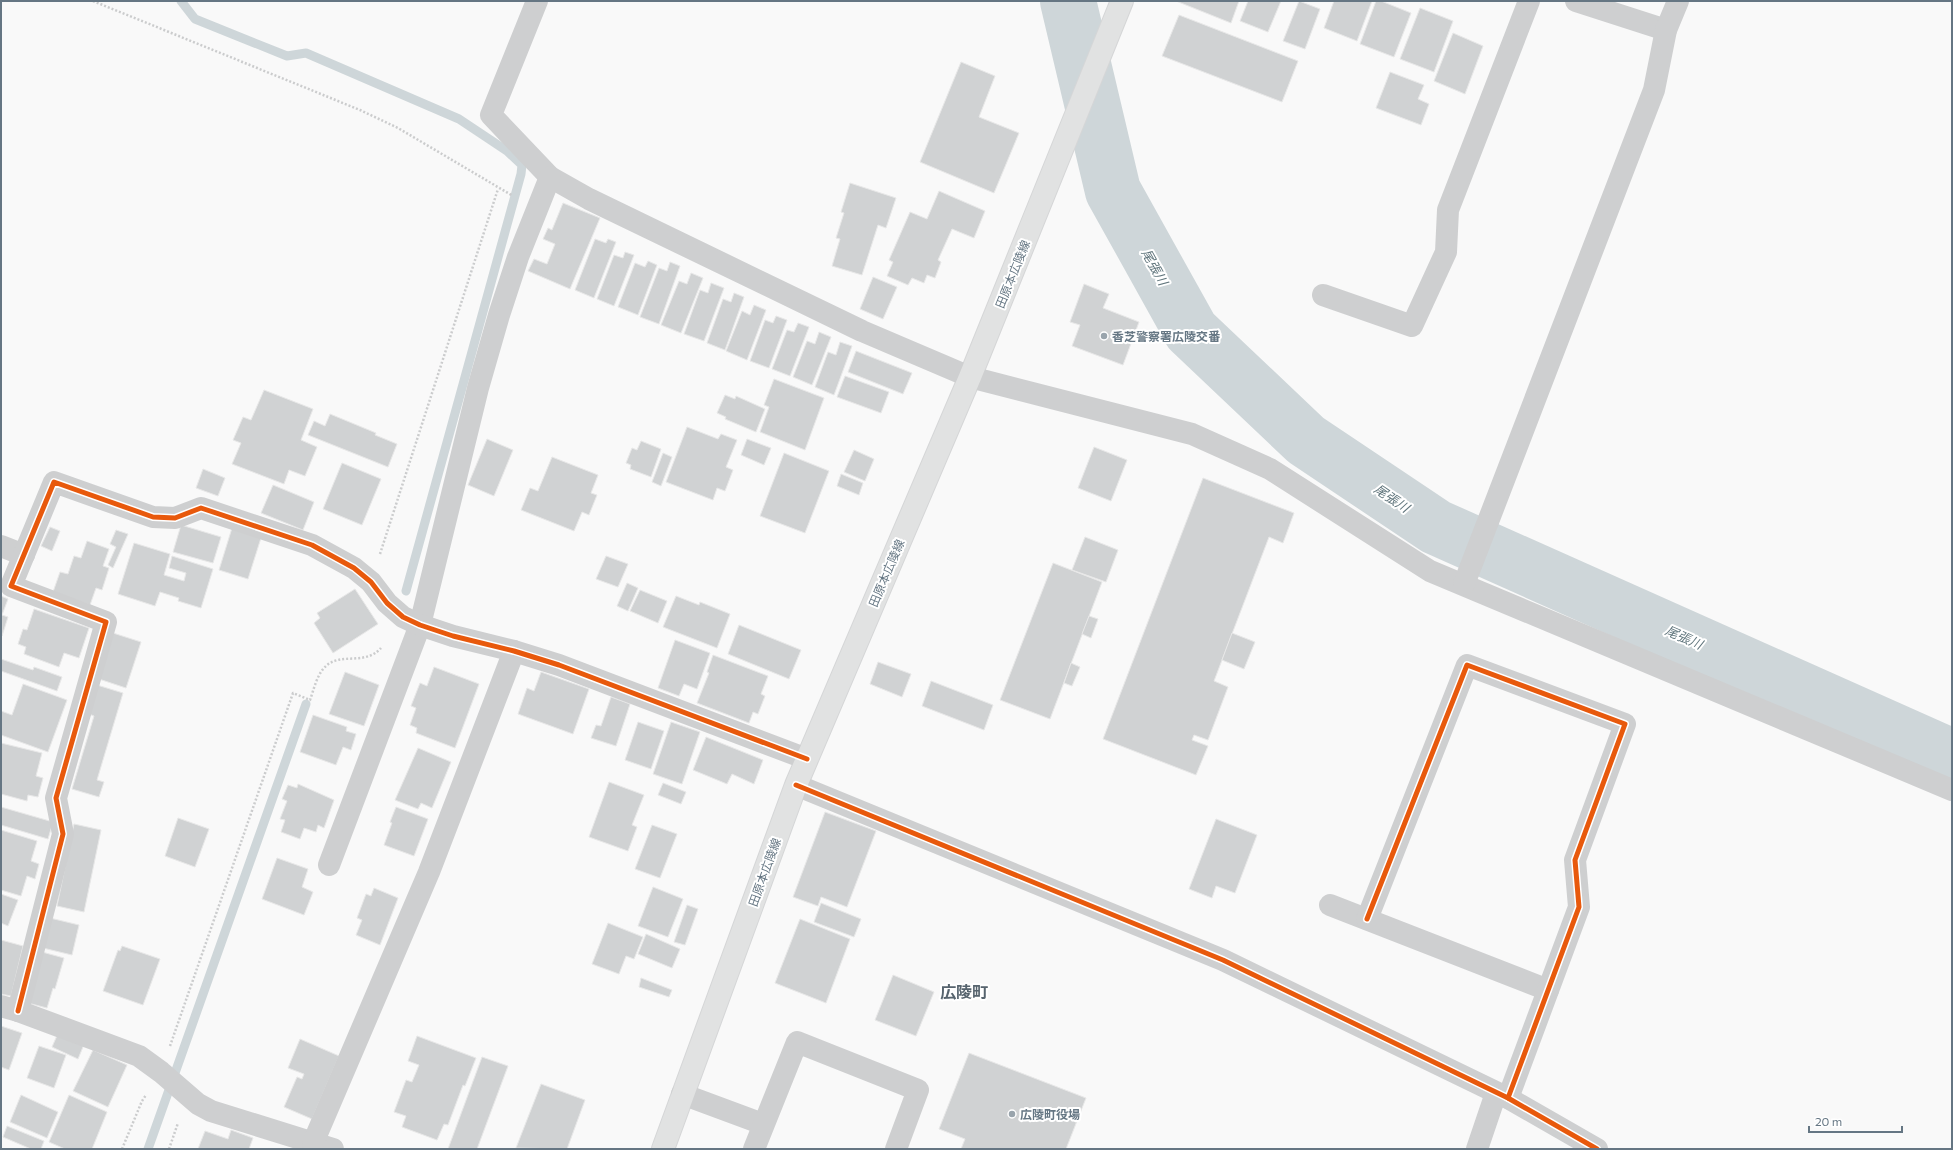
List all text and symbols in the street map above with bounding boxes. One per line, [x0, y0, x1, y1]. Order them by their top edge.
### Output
street label: 田原本広陵線 [992, 238, 1032, 310]
water label: 尾張川 [1139, 246, 1172, 290]
place label: 香芝警察署広陵交番 [1112, 329, 1221, 343]
marker: 香芝警察署広陵交番 [1099, 331, 1109, 341]
water label: 尾張川 [1371, 480, 1414, 517]
street label: 田原本広陵線 [865, 537, 907, 609]
water label: 尾張川 [1663, 622, 1707, 653]
street label: 田原本広陵線 [745, 836, 783, 908]
district label: 広陵町 [940, 982, 988, 1001]
place label: 広陵町役場 [1020, 1107, 1080, 1121]
scale bar [1809, 1108, 1902, 1134]
marker: 広陵町役場 [1007, 1109, 1017, 1119]
text: 20 m [1815, 1114, 1842, 1128]

